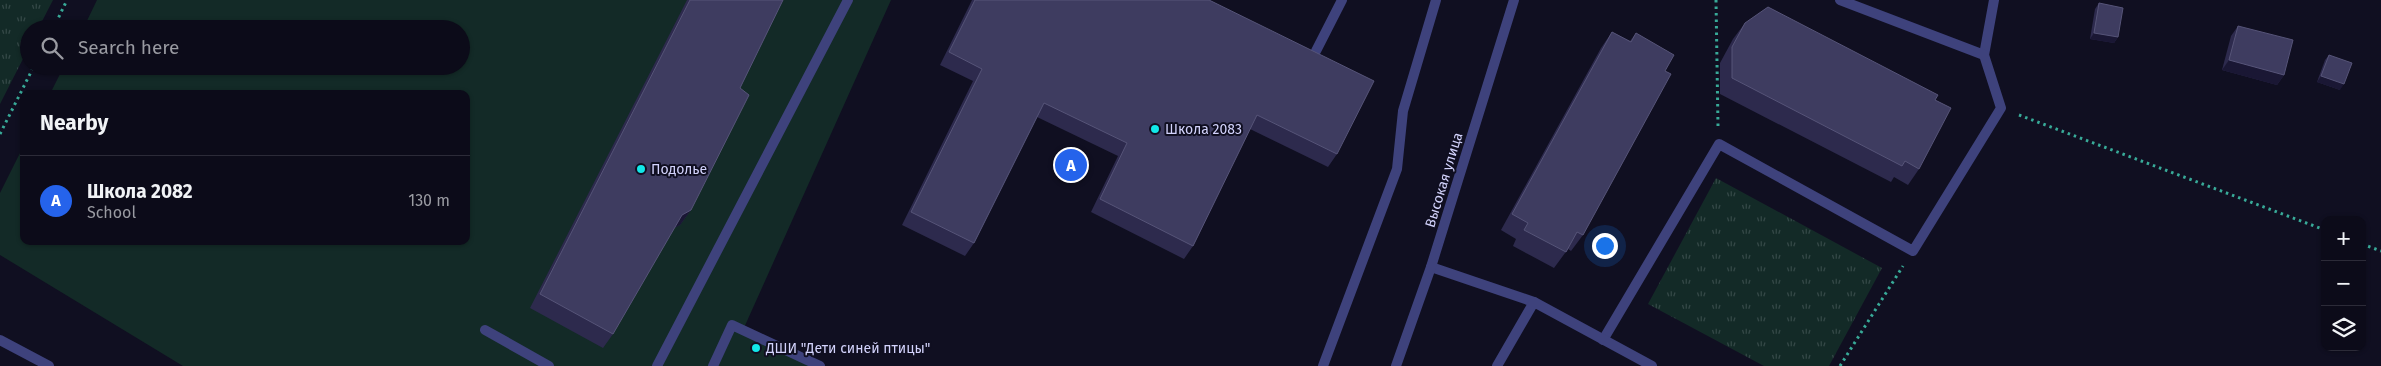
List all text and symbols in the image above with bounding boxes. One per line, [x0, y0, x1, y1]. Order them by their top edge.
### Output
search box [20, 20, 470, 75]
icon: search [38, 34, 66, 62]
text: Search here [78, 36, 179, 59]
text: Nearby [40, 110, 108, 136]
place label: Школа 2083 [1165, 121, 1242, 138]
marker: Школа 2083 [1149, 123, 1161, 135]
street label: Высокая улица [1421, 130, 1467, 230]
pin: A [1055, 146, 1087, 184]
place label: Подолье [651, 161, 707, 178]
marker: Подолье [635, 163, 647, 175]
text: Школа 2082 [87, 180, 193, 203]
text: A [51, 191, 61, 210]
text: 130 m [408, 191, 450, 210]
text: School [87, 203, 136, 222]
map controls [2321, 216, 2366, 351]
button: + [2321, 216, 2366, 261]
your location [1592, 233, 1618, 259]
button: − [2321, 261, 2366, 306]
button: layers [2321, 306, 2366, 351]
place label: ДШИ "Дети синей птицы" [765, 340, 930, 357]
marker: ДШИ "Дети синей птицы" [750, 342, 762, 354]

